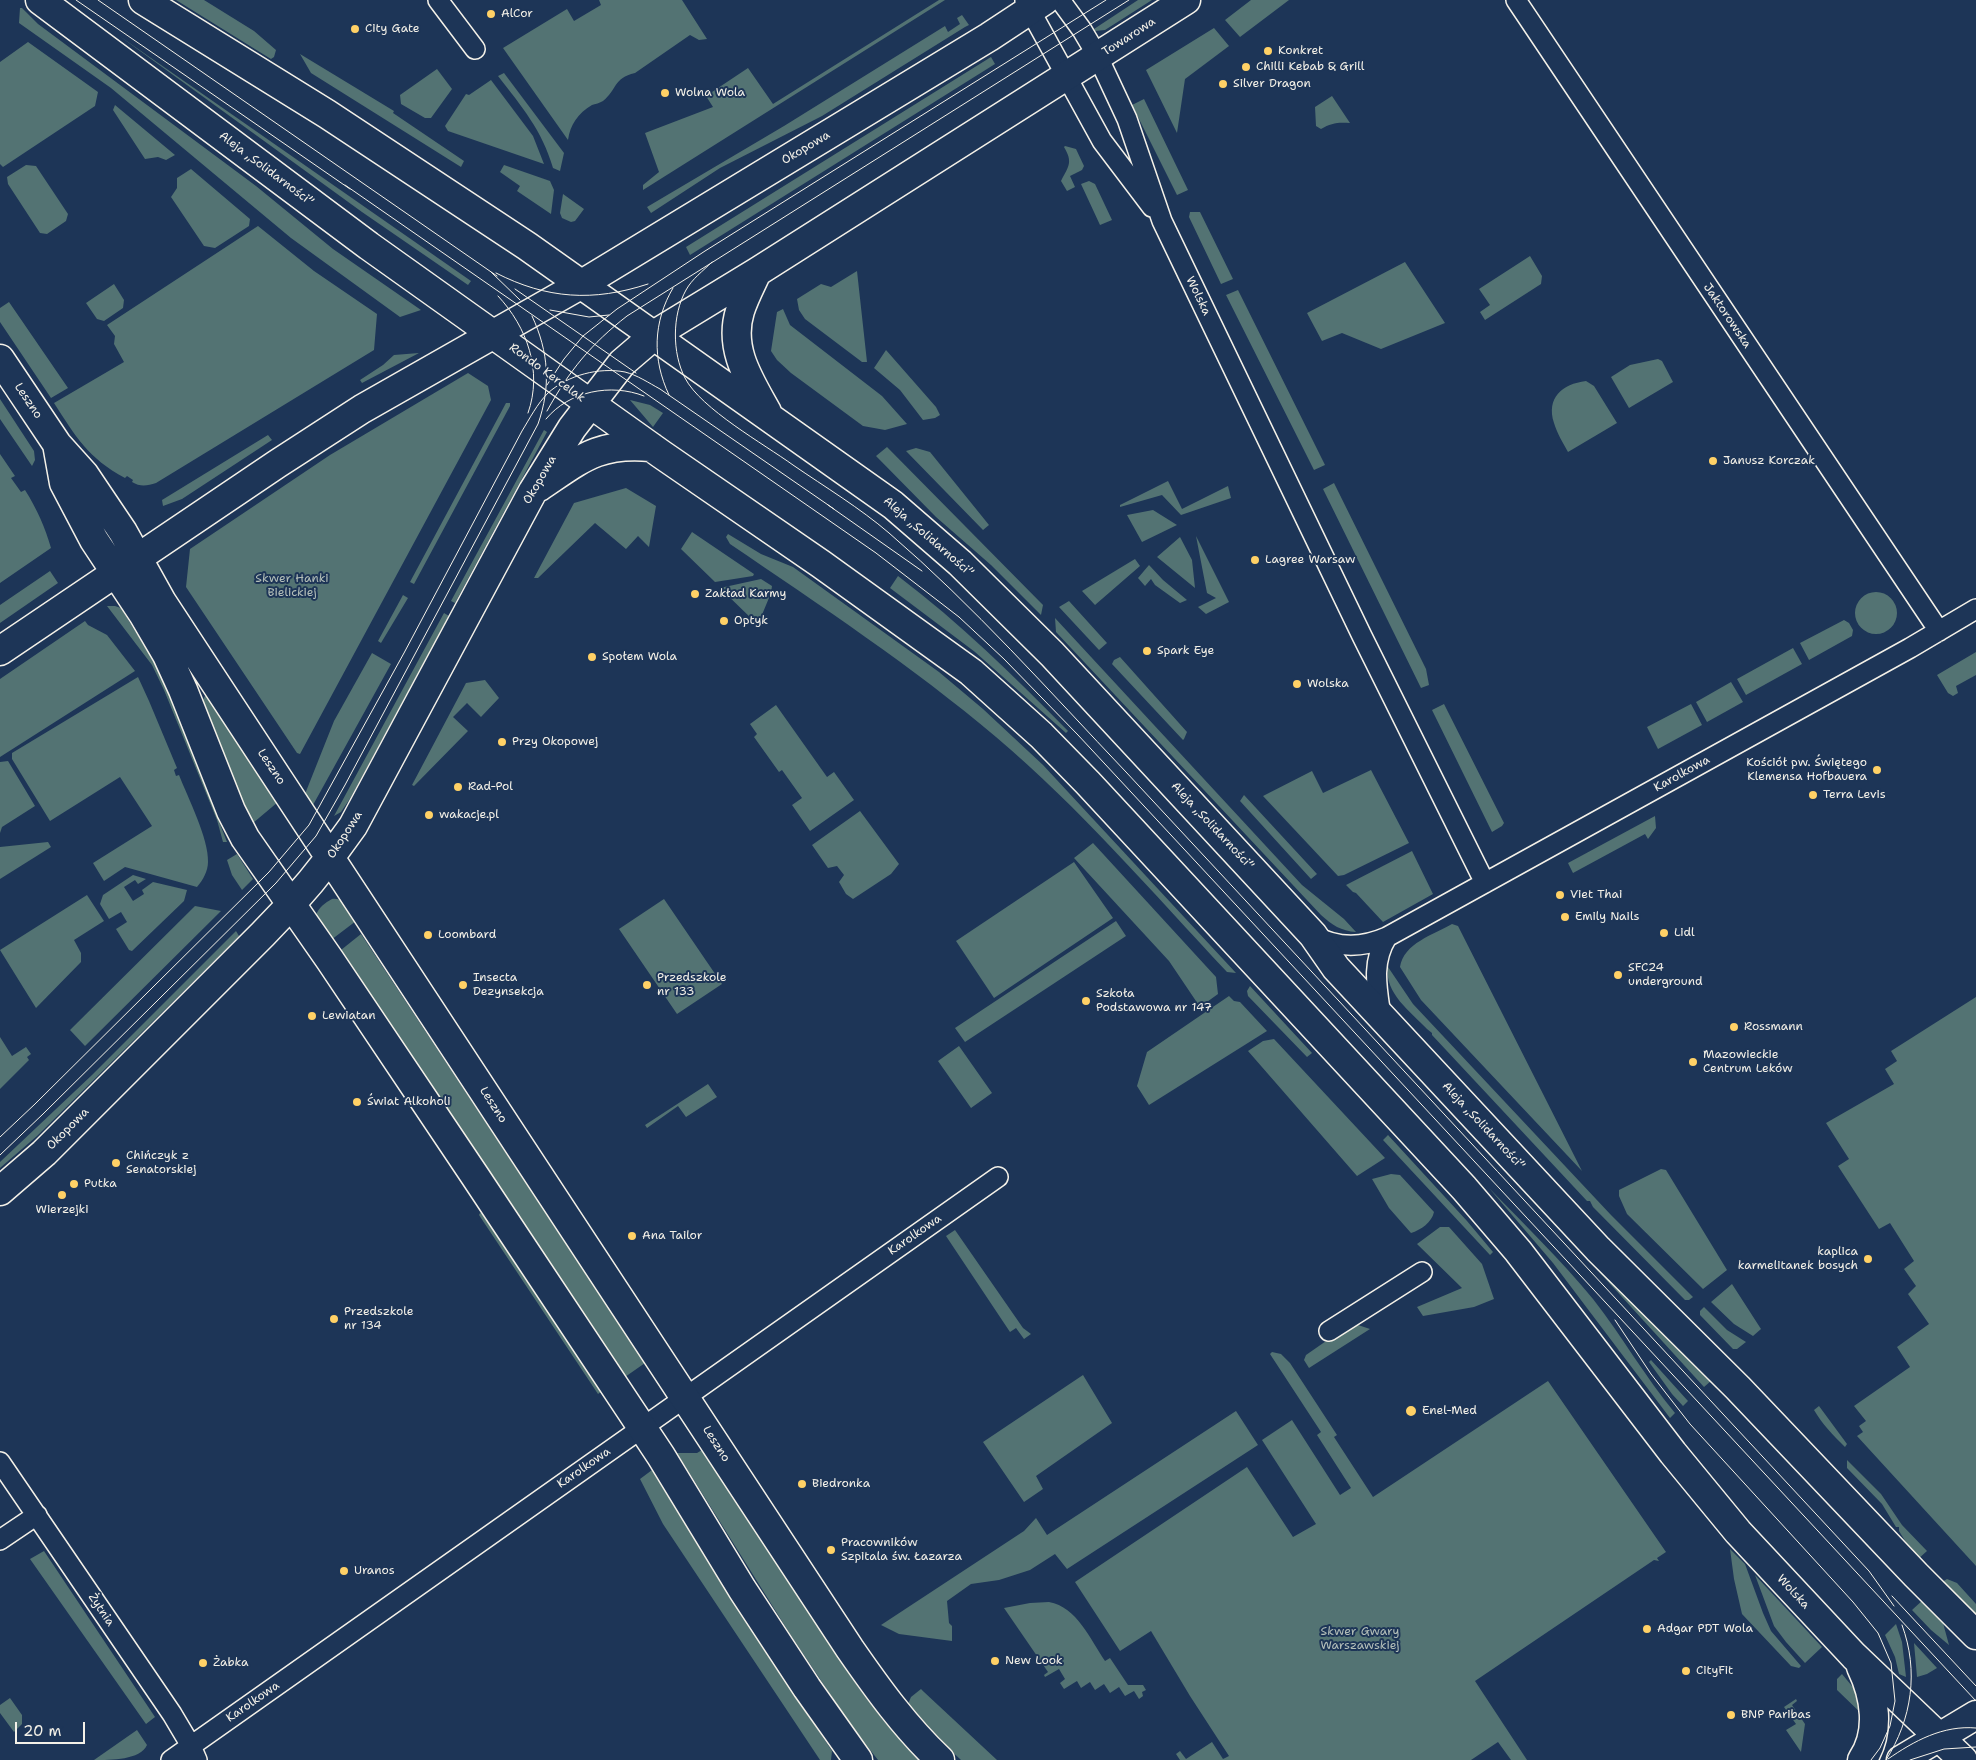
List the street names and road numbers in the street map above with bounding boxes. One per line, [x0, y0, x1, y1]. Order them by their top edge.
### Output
street label: Towarowa [1100, 14, 1158, 60]
street label: Okopowa [779, 128, 833, 168]
street label: Aleja „Solidarności” [216, 129, 316, 209]
street label: Wolska [1182, 274, 1214, 318]
street label: Jaktorowska [1700, 281, 1754, 351]
street label: Rondo Kercelak [506, 341, 588, 405]
street label: Leszno [11, 380, 45, 422]
street label: Okopowa [520, 453, 560, 507]
street label: Aleja „Solidarności” [880, 494, 976, 580]
street label: Leszno [254, 746, 288, 788]
street label: Karolkowa [1651, 753, 1713, 795]
street label: Aleja „Solidarności” [1168, 779, 1256, 873]
street label: Okopowa [324, 809, 366, 861]
street label: Aleja „Solidarności” [1439, 1079, 1527, 1173]
street label: Leszno [476, 1084, 510, 1126]
street label: Okopowa [44, 1105, 92, 1153]
street label: Karolkowa [886, 1211, 944, 1259]
street label: Leszno [699, 1423, 733, 1465]
street label: Karolkowa [555, 1444, 613, 1492]
street label: Wolska [1774, 1572, 1812, 1612]
street label: Żytnia [85, 1591, 117, 1629]
street label: Karolkowa [224, 1678, 282, 1726]

